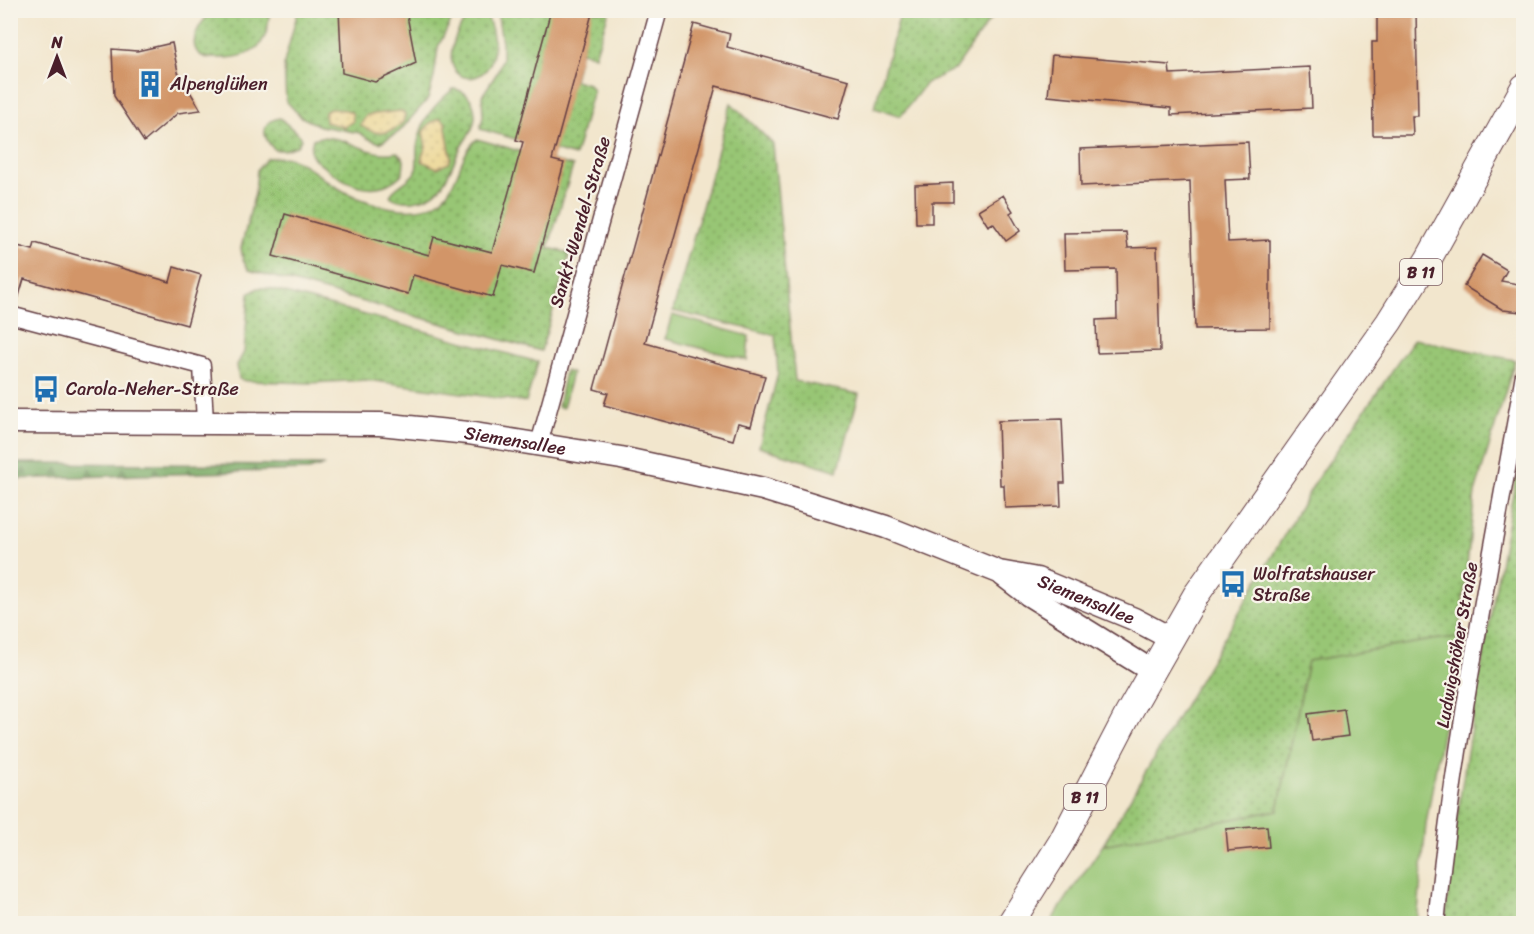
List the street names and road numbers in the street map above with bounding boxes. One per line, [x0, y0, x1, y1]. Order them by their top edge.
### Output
street label: Sankt-Wendel-Straße [540, 132, 620, 312]
road number: B 11 [1400, 259, 1442, 285]
street label: Siemensallee [462, 417, 568, 465]
street label: Ludwigshöher Straße [1427, 559, 1487, 731]
street label: Siemensallee [1033, 565, 1140, 634]
road number: B 11 [1064, 784, 1106, 810]

